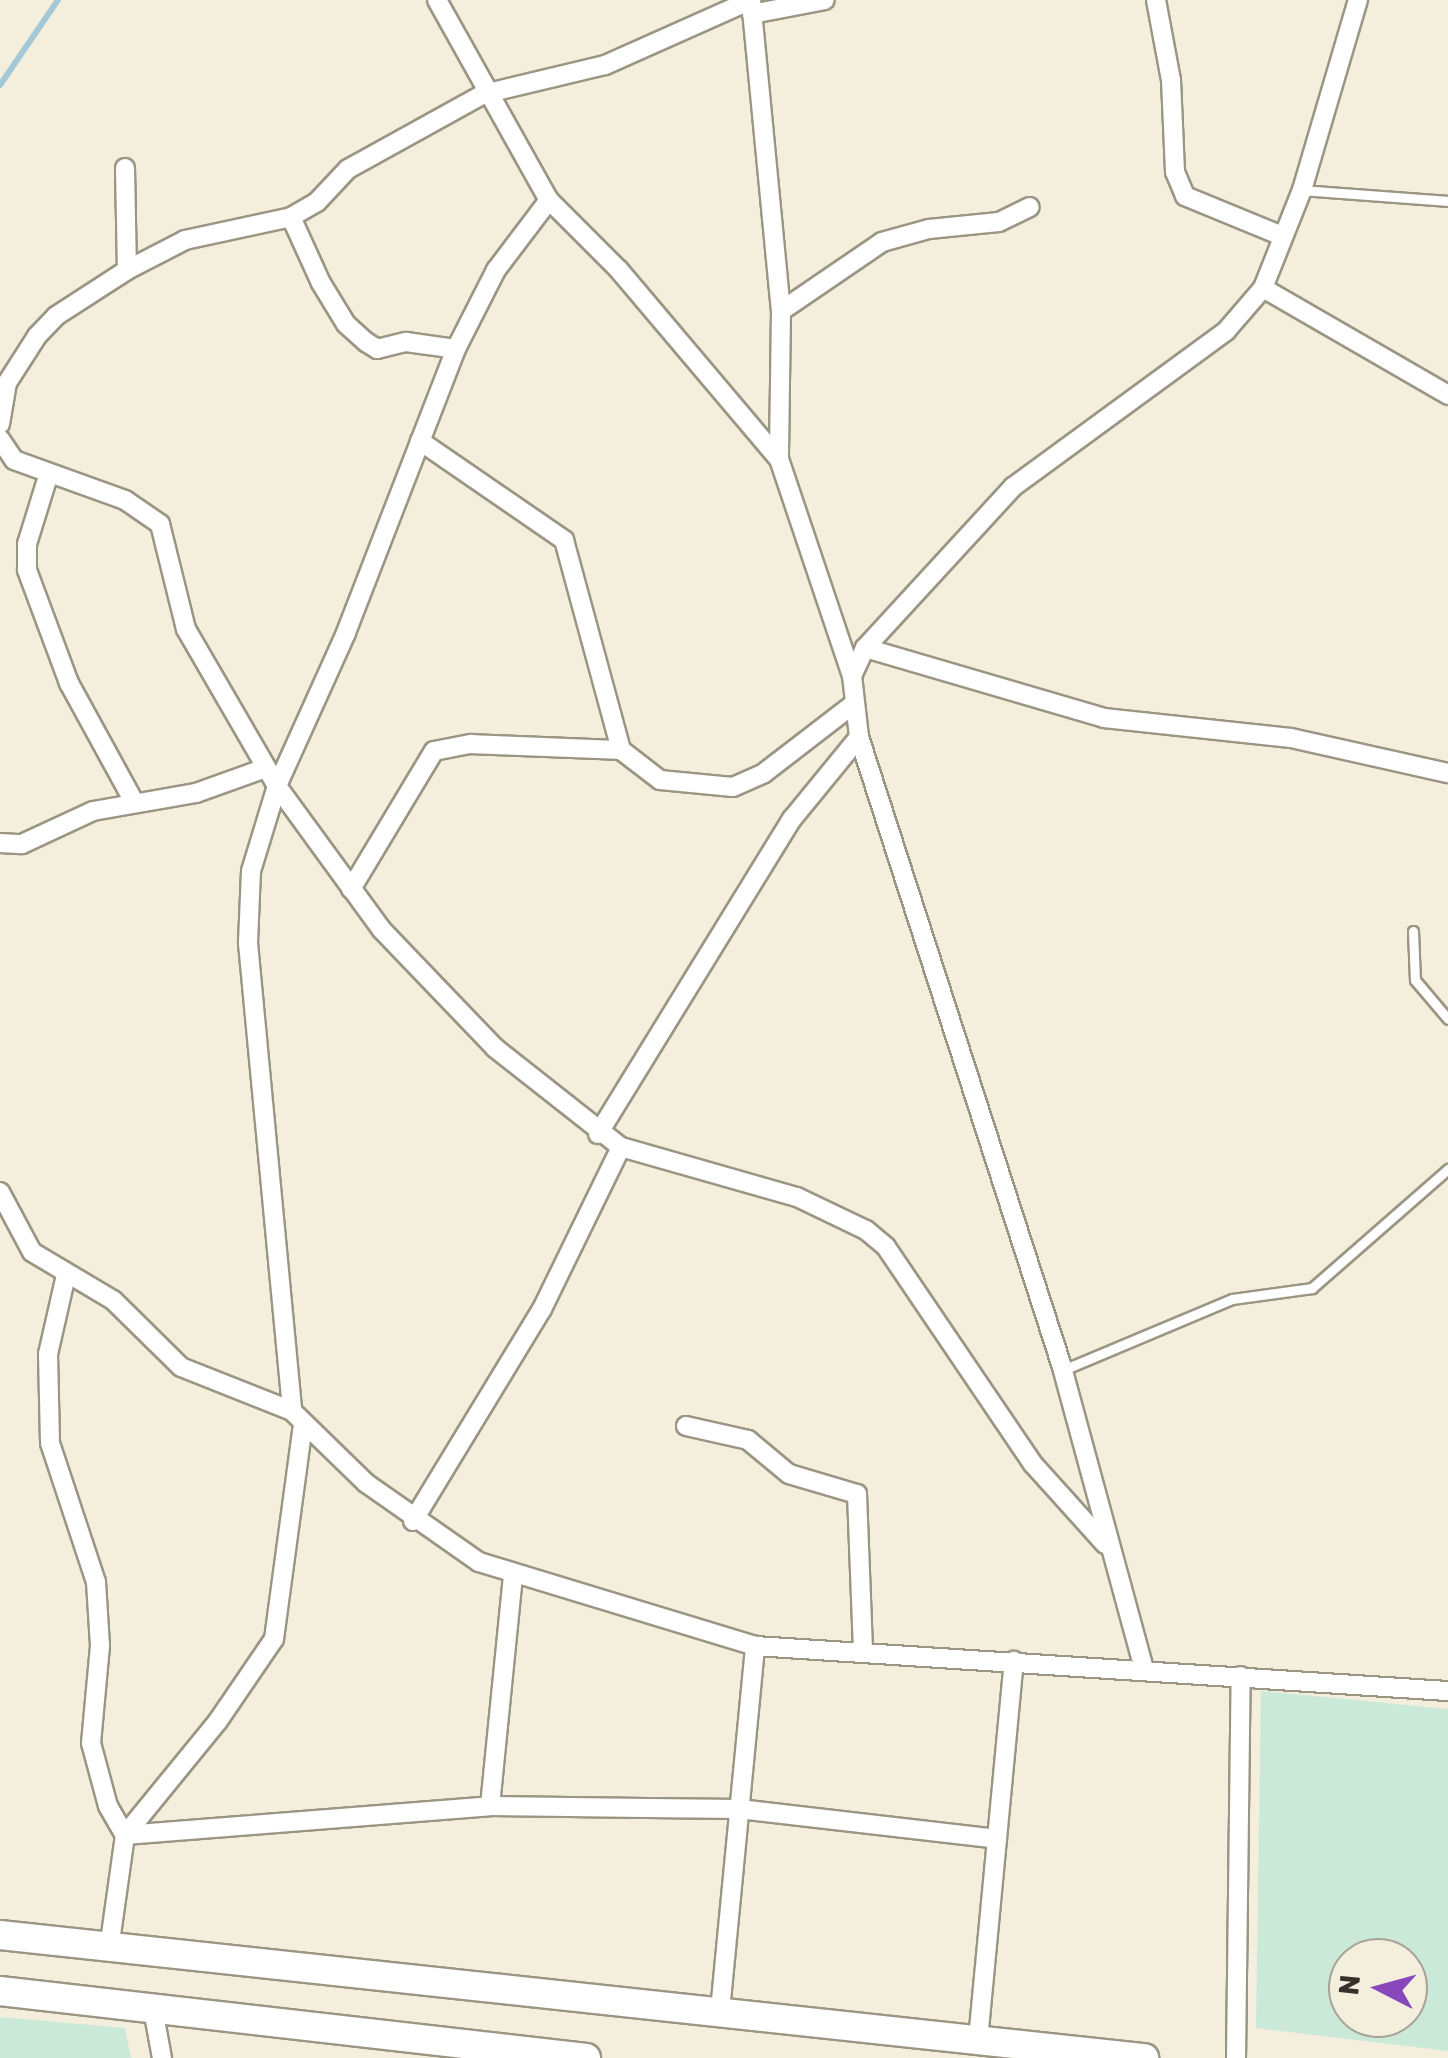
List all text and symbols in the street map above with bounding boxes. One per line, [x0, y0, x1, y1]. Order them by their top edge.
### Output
north arrow [1328, 1938, 1428, 2038]
text: N [1332, 1973, 1367, 1997]

